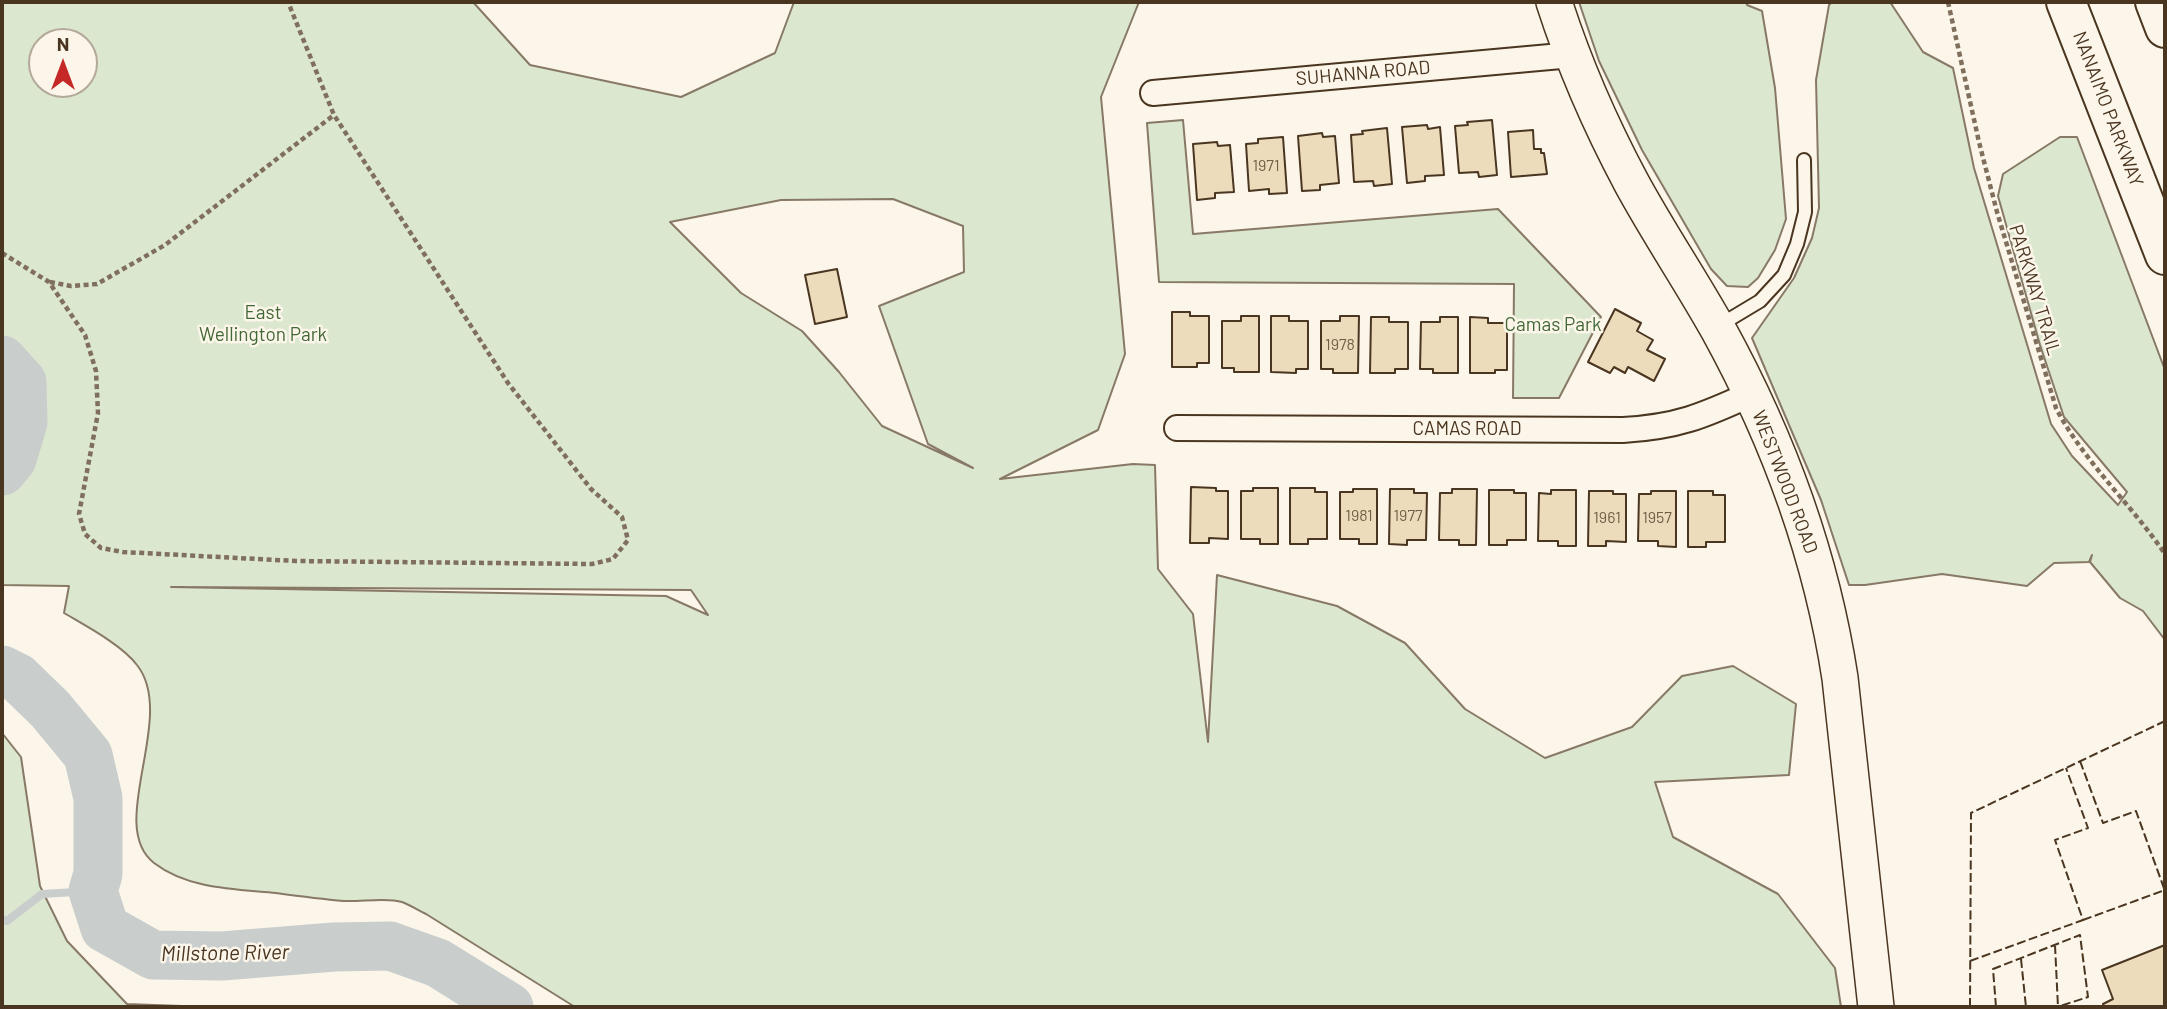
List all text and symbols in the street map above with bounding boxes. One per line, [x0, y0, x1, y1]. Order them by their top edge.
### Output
north arrow [28, 28, 98, 98]
street label: NANAIMO PARKWAY [2068, 28, 2148, 190]
text: N [57, 32, 69, 55]
street label: SUHANNA ROAD [1295, 56, 1431, 90]
house number: 1971 [1252, 156, 1280, 176]
street label: PARKWAY TRAIL [2004, 222, 2066, 358]
park label: East Wellington Park [199, 302, 327, 346]
park label: Camas Park [1505, 314, 1601, 336]
house number: 1978 [1325, 335, 1355, 355]
street label: WESTWOOD ROAD [1747, 407, 1823, 557]
street label: CAMAS ROAD [1412, 418, 1522, 440]
house number: 1981 [1345, 506, 1373, 526]
house number: 1977 [1393, 506, 1423, 526]
house number: 1961 [1593, 508, 1621, 528]
house number: 1957 [1642, 508, 1672, 528]
water label: Millstone River [161, 939, 289, 967]

